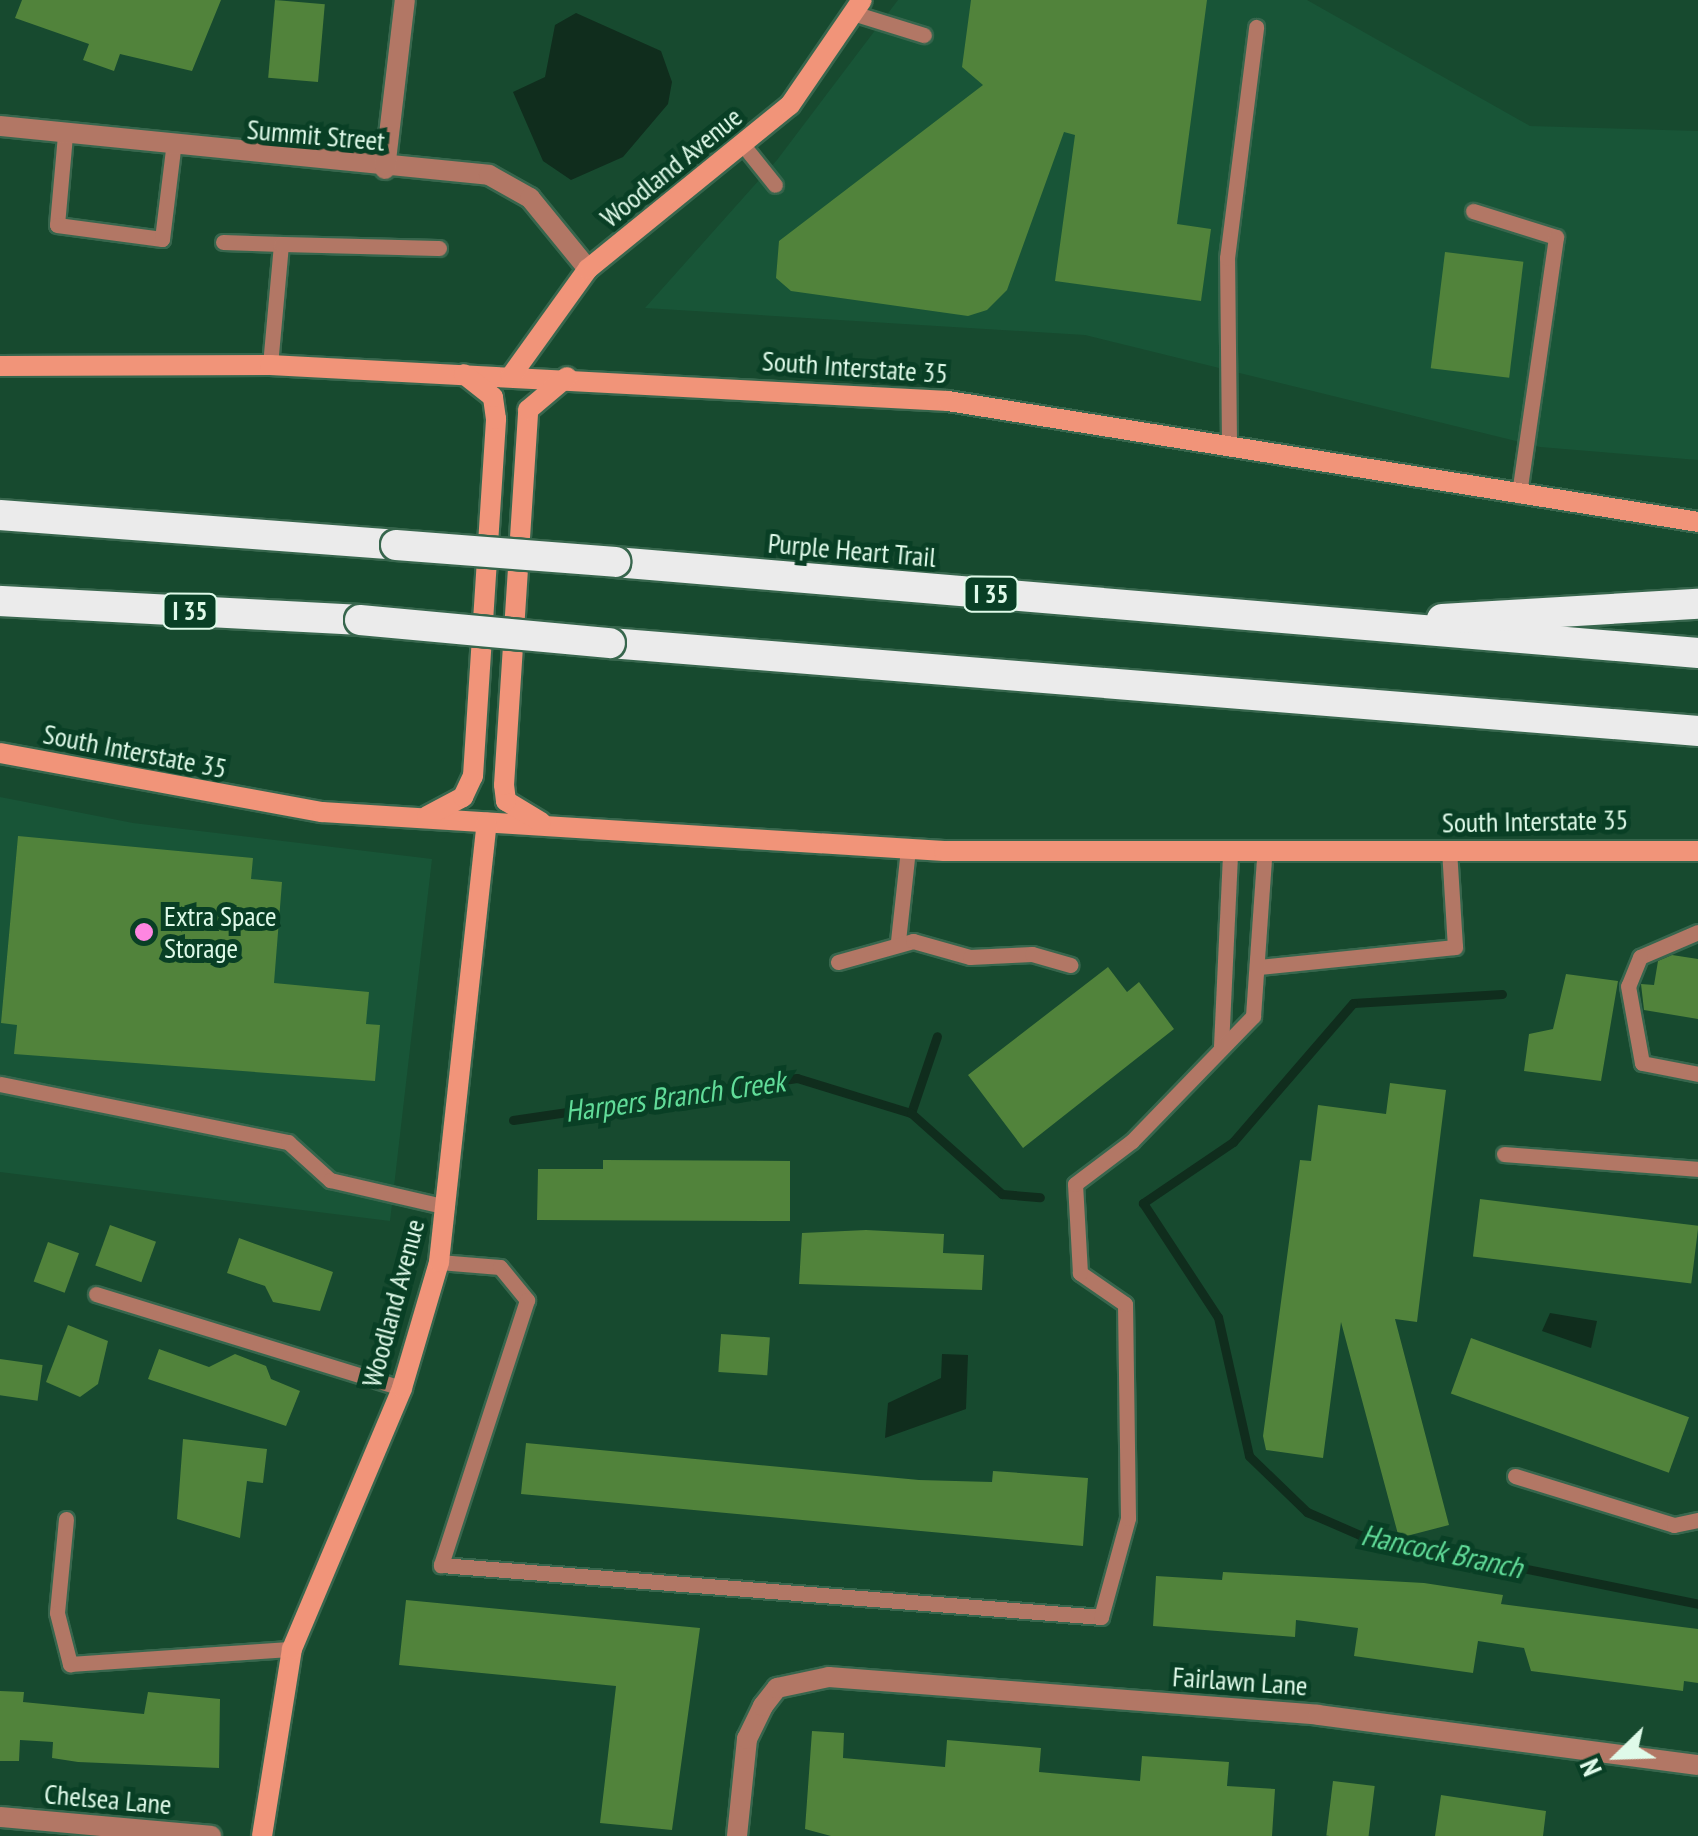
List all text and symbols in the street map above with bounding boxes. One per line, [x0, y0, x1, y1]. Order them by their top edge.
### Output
street label: Woodland Avenue [593, 100, 749, 234]
street label: Summit Street [246, 112, 386, 158]
street label: South Interstate 35 [761, 344, 949, 390]
street label: Purple Heart Trail [766, 526, 938, 574]
road number: I 35 [964, 574, 1018, 614]
road number: I 35 [162, 591, 218, 631]
street label: South Interstate 35 [40, 717, 230, 785]
street label: South Interstate 35 [1442, 803, 1628, 839]
place label: Extra Space Storage [164, 899, 276, 965]
marker: Extra Space Storage [133, 921, 155, 943]
water label: Harpers Branch Creek [563, 1063, 787, 1129]
street label: Woodland Avenue [354, 1215, 432, 1391]
water label: Hancock Branch [1358, 1516, 1526, 1586]
street label: Fairlawn Lane [1171, 1660, 1309, 1702]
north arrow [1568, 1706, 1668, 1806]
text: N [1570, 1754, 1610, 1782]
street label: Chelsea Lane [43, 1777, 173, 1821]

